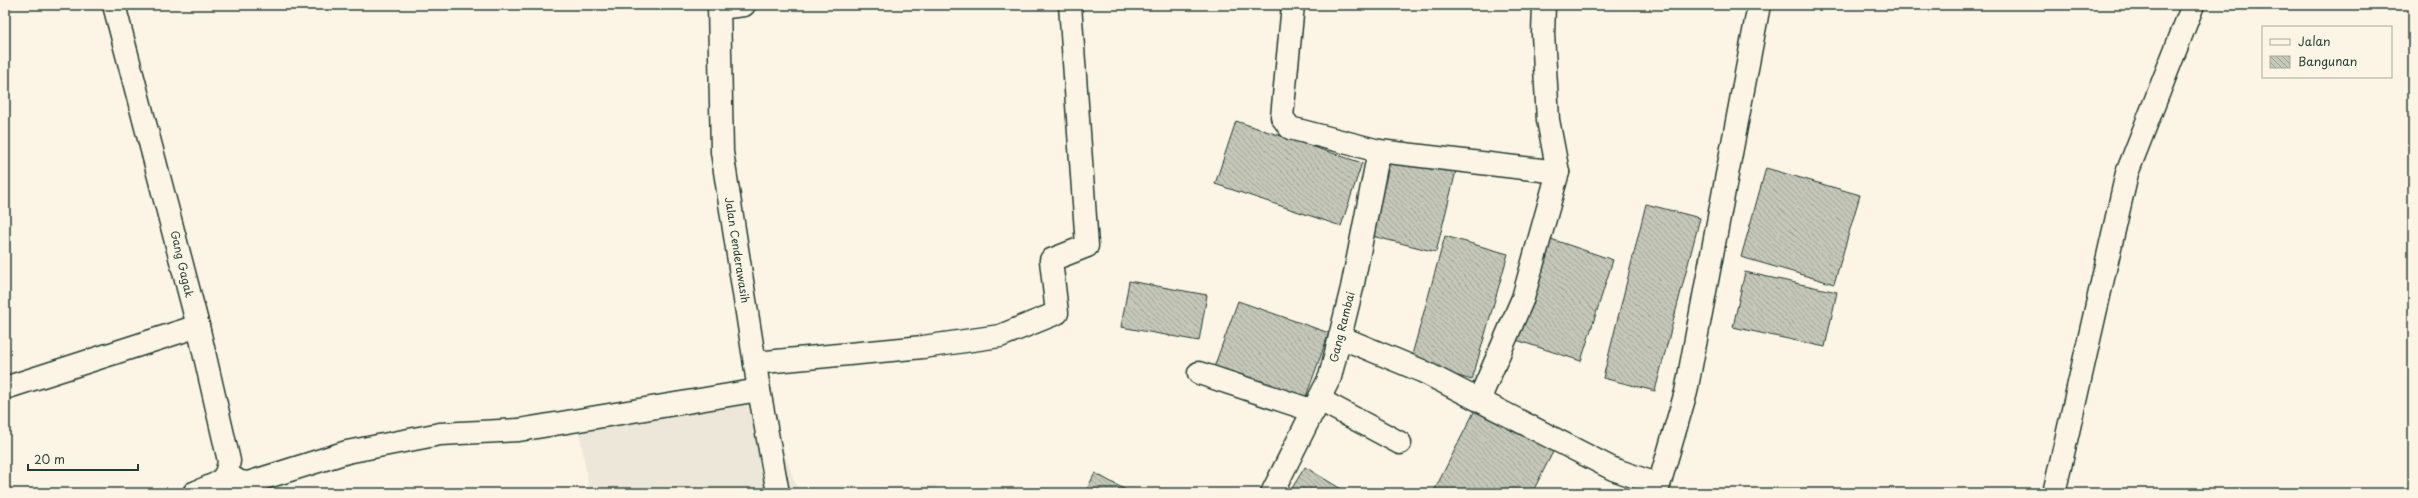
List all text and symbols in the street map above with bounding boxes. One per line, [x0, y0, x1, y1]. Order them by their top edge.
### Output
legend [2262, 26, 2392, 78]
text: Jalan [2298, 32, 2331, 50]
text: Bangunan [2298, 52, 2357, 70]
street label: Jalan Cenderawasih [721, 196, 754, 304]
street label: Gang Gagak [167, 229, 199, 300]
street label: Gang Rambai [1325, 290, 1359, 364]
scale bar [28, 446, 138, 472]
text: 20 m [34, 450, 65, 468]

